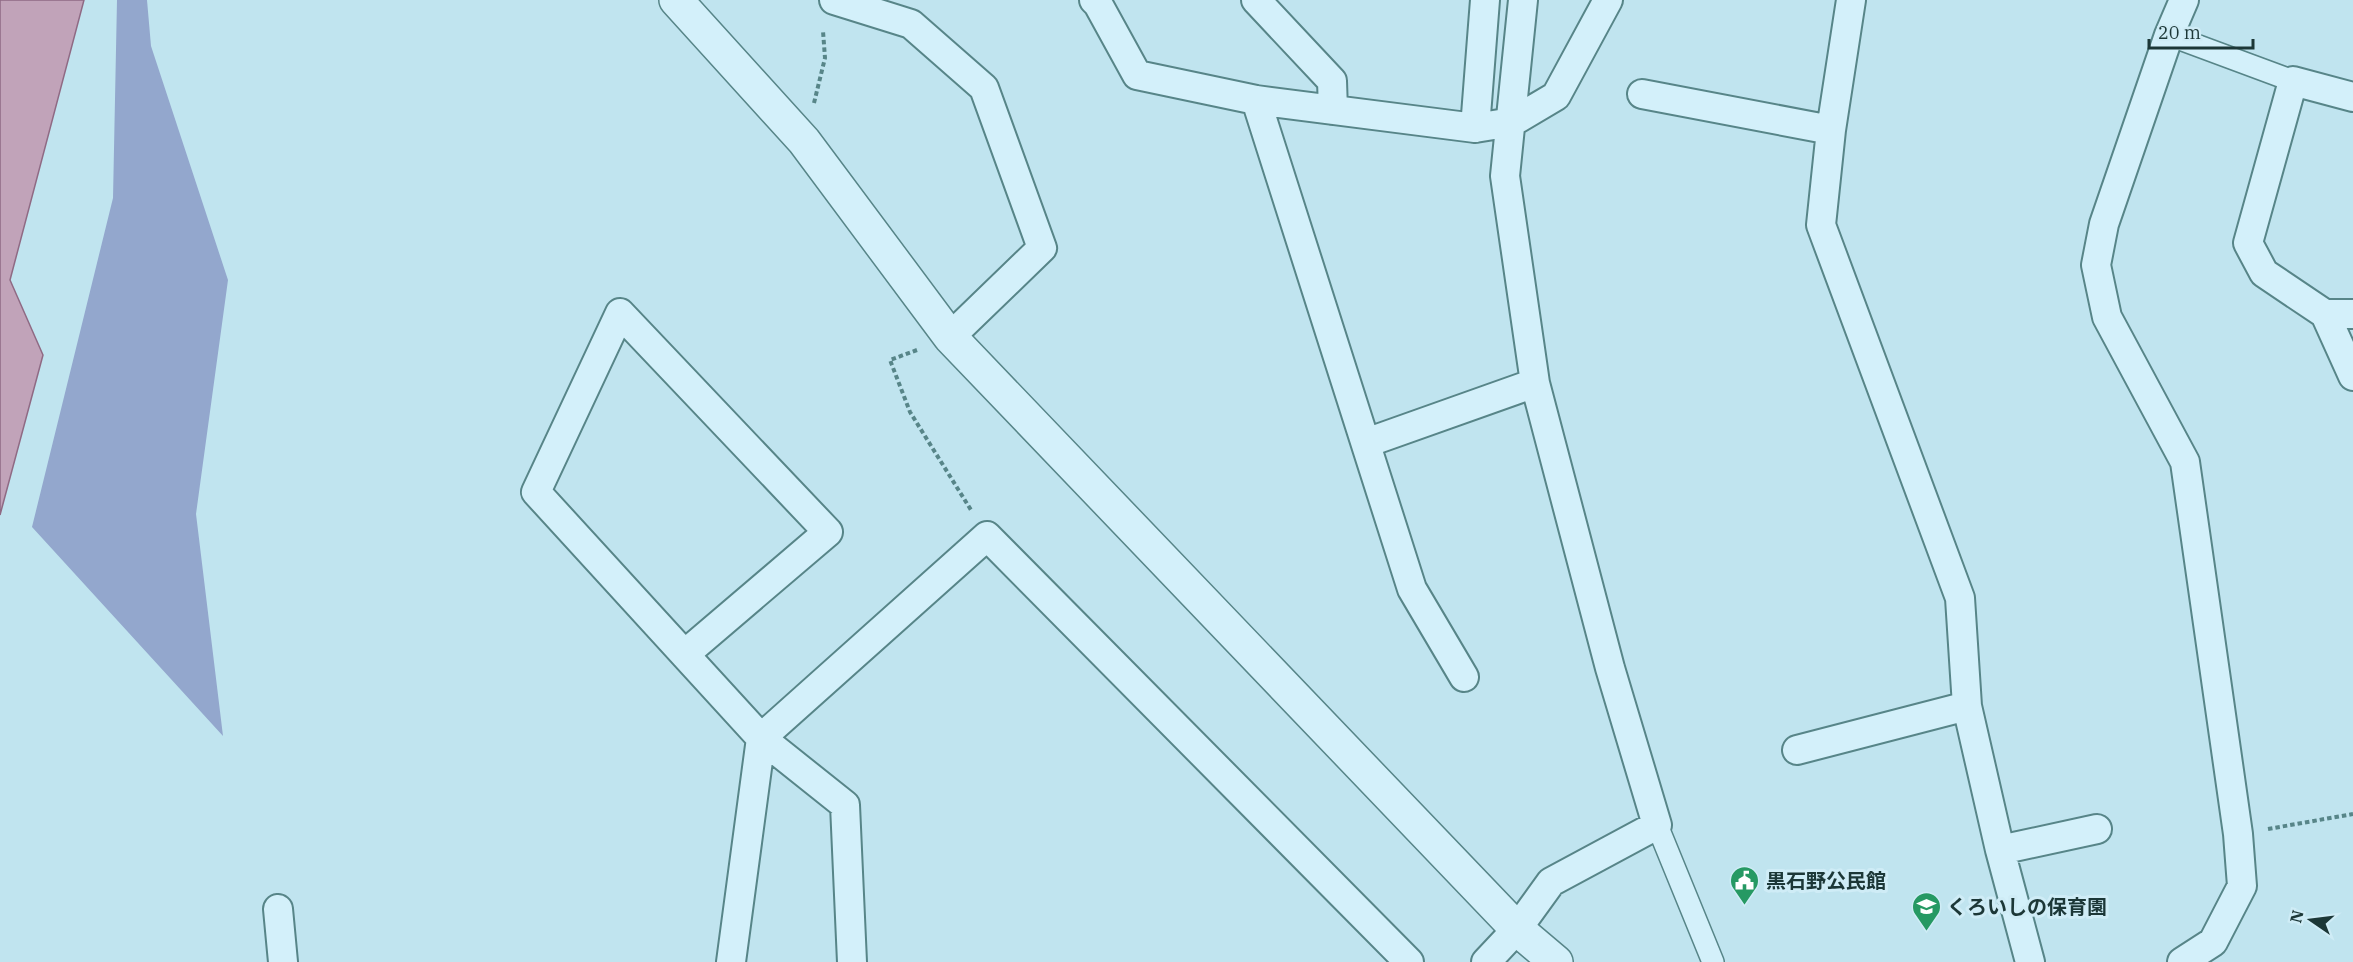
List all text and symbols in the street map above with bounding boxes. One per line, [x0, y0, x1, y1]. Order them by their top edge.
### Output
scale bar [2149, 12, 2252, 50]
text: 20 m [2158, 21, 2201, 44]
public building icon: 黒石野公民館 [1729, 864, 1761, 906]
place label: 黒石野公民館 [1766, 867, 1886, 894]
school or university icon: くろいしの保育園 [1910, 890, 1942, 932]
north arrow [2281, 890, 2341, 950]
place label: くろいしの保育園 [1947, 893, 2107, 920]
text: N [2285, 908, 2308, 925]

